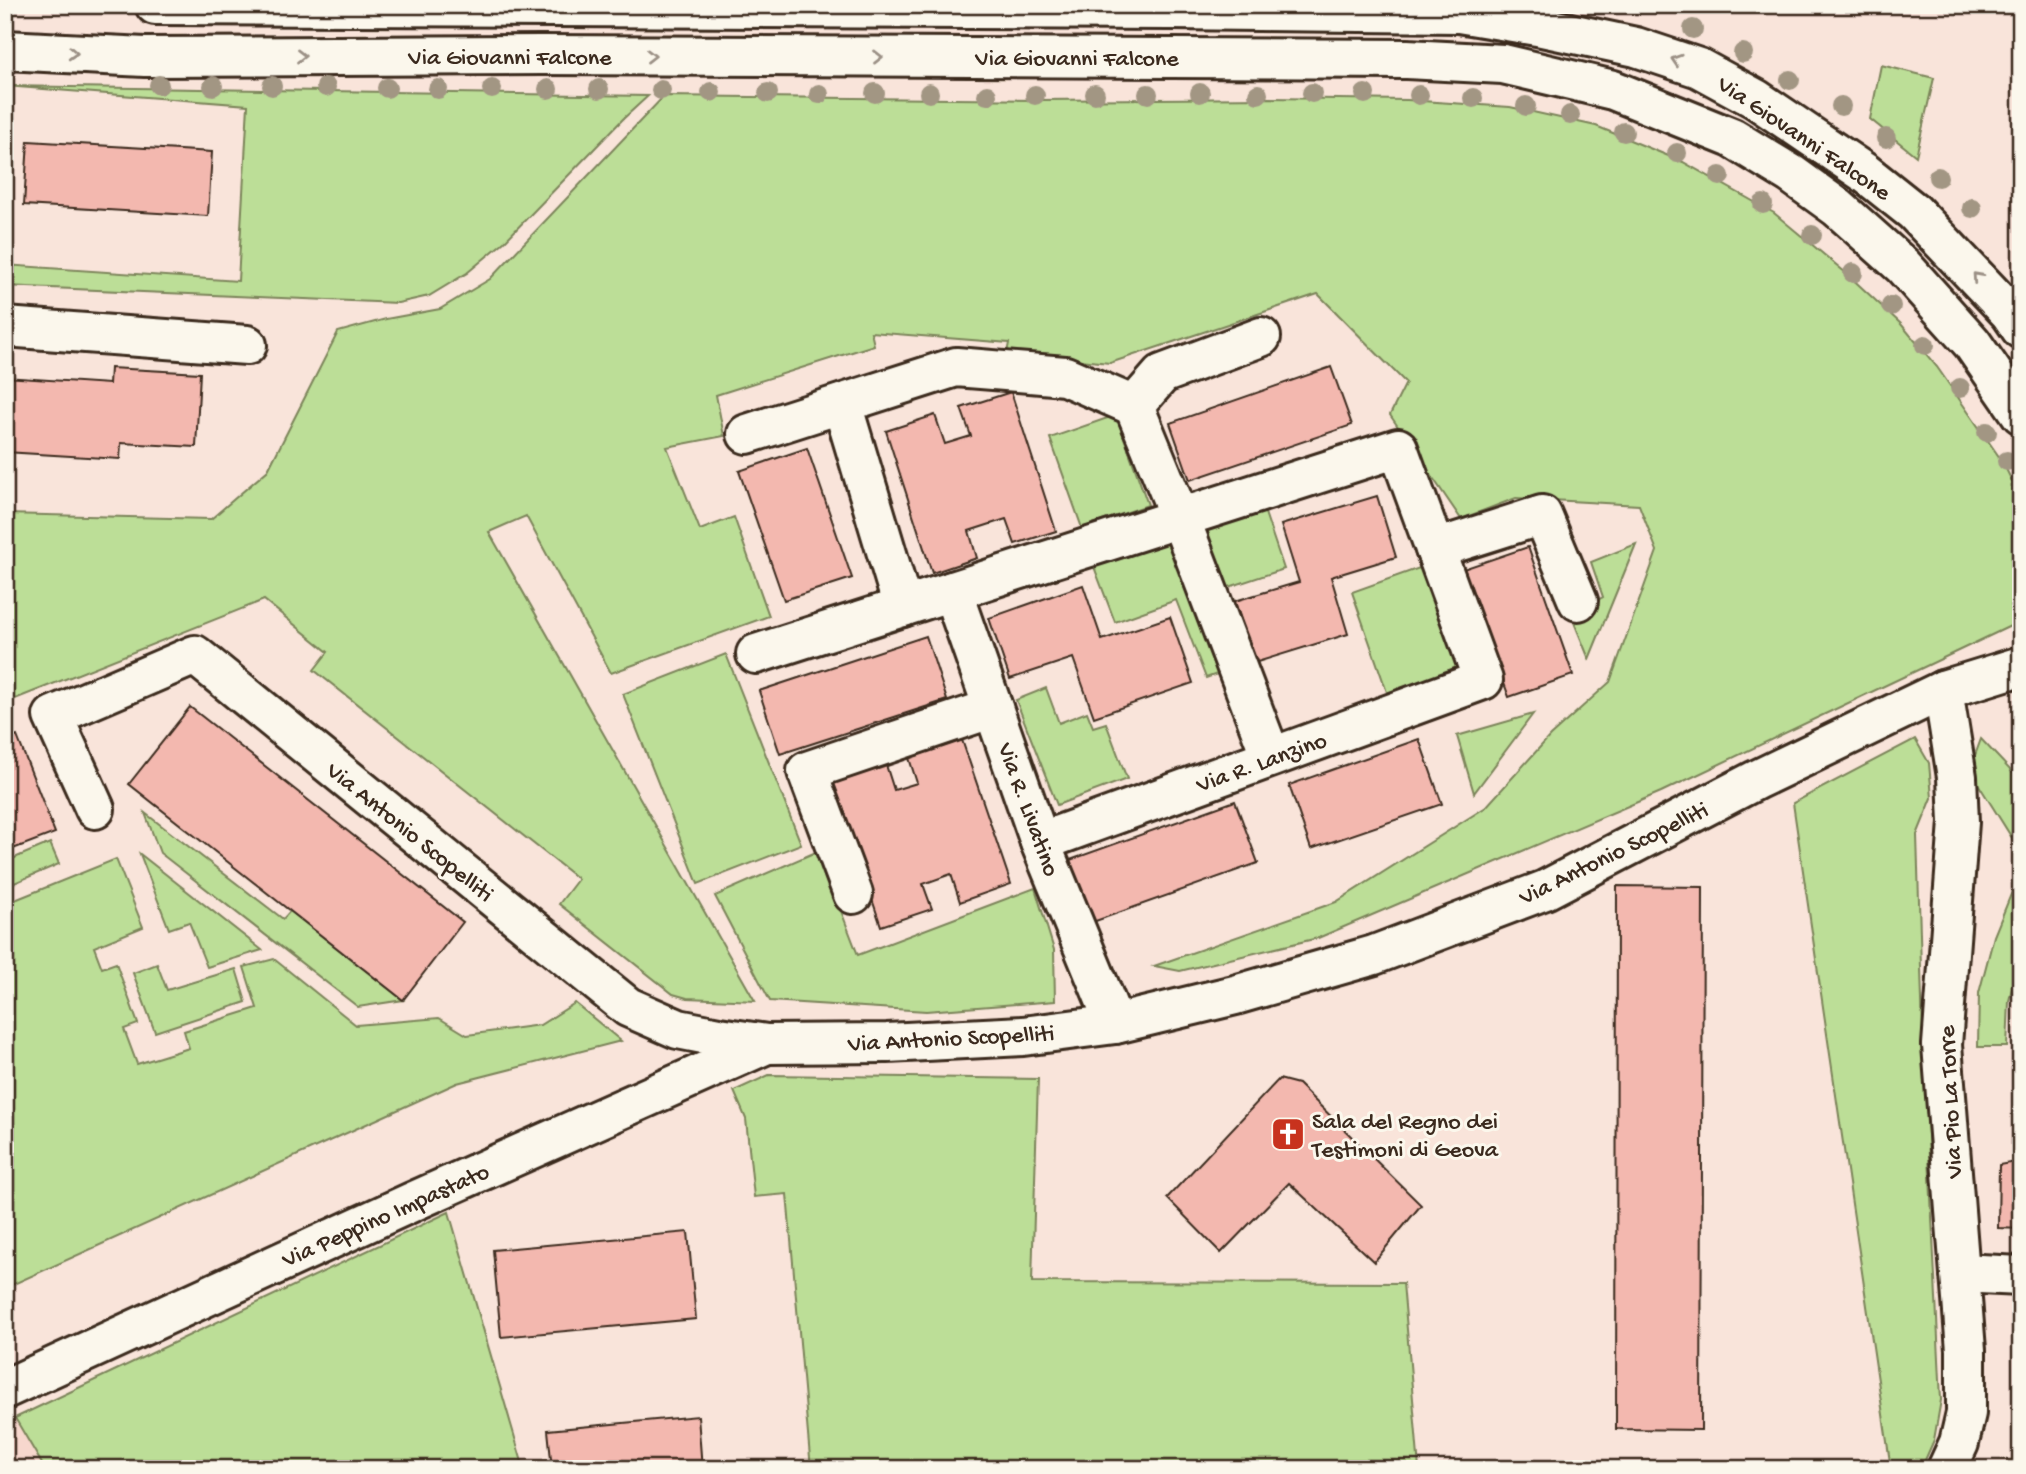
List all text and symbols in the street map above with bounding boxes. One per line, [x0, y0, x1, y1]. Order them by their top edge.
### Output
street label: Via Giovanni Falcone [407, 45, 612, 74]
one-way arrow [68, 46, 79, 61]
street label: Via Giovanni Falcone [974, 46, 1179, 75]
one-way arrow [296, 48, 307, 64]
one-way arrow [646, 48, 657, 64]
one-way arrow [874, 49, 884, 65]
one-way arrow [1670, 54, 1682, 68]
street label: Via Giovanni Falcone [1710, 70, 1896, 209]
one-way arrow [1972, 272, 1985, 285]
street label: Via R. Lanzino [1192, 727, 1331, 802]
street label: Via R. Livatino [989, 738, 1064, 881]
street label: Via Antonio Scopelliti [319, 757, 498, 910]
street label: Via Antonio Scopelliti [1514, 797, 1714, 914]
street label: Via Antonio Scopelliti [846, 1021, 1055, 1060]
street label: Via Pio La Torre [1934, 1024, 1971, 1180]
place label: Sala del Regno dei Testimoni di Geova [1310, 1109, 1499, 1166]
church icon: Sala del Regno dei Testimoni di Geova [1269, 1115, 1307, 1153]
street label: Via Peppino Impastato [277, 1158, 495, 1276]

